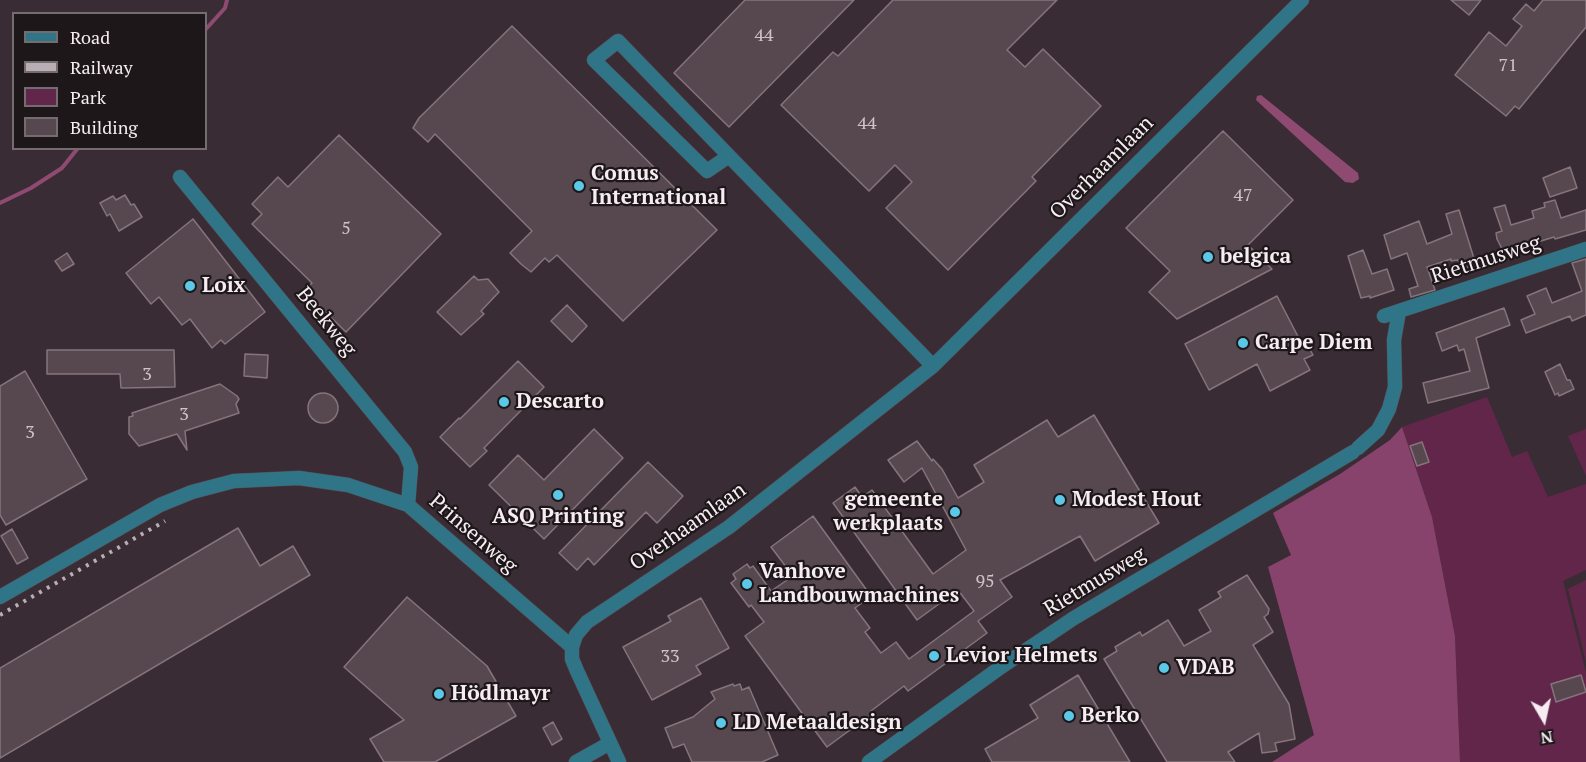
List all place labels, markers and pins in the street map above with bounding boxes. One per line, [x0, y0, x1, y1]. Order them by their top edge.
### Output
place label: Comus International [591, 161, 726, 211]
marker: Comus International [572, 179, 586, 193]
place label: belgica [1220, 244, 1291, 270]
marker: belgica [1201, 250, 1215, 264]
place label: Loix [202, 273, 245, 299]
marker: Loix [183, 279, 197, 293]
place label: Carpe Diem [1255, 330, 1372, 356]
marker: Carpe Diem [1236, 336, 1250, 350]
place label: Descarto [516, 389, 604, 415]
marker: Descarto [497, 395, 511, 409]
place label: gemeente werkplaats [833, 487, 943, 537]
place label: Modest Hout [1072, 487, 1201, 513]
marker: ASQ Printing [551, 488, 565, 502]
marker: Modest Hout [1053, 493, 1067, 507]
place label: ASQ Printing [492, 504, 624, 530]
marker: gemeente werkplaats [948, 505, 962, 519]
place label: Vanhove Landbouwmachines [759, 559, 959, 609]
marker: Vanhove Landbouwmachines [740, 577, 754, 591]
place label: Levior Helmets [946, 643, 1098, 669]
marker: Levior Helmets [927, 649, 941, 663]
place label: VDAB [1176, 655, 1235, 681]
marker: VDAB [1157, 661, 1171, 675]
place label: Hödlmayr [451, 681, 550, 707]
marker: Hödlmayr [432, 687, 446, 701]
place label: Berko [1081, 703, 1139, 729]
marker: Berko [1062, 709, 1076, 723]
place label: LD Metaaldesign [733, 710, 902, 736]
marker: LD Metaaldesign [714, 716, 728, 730]

